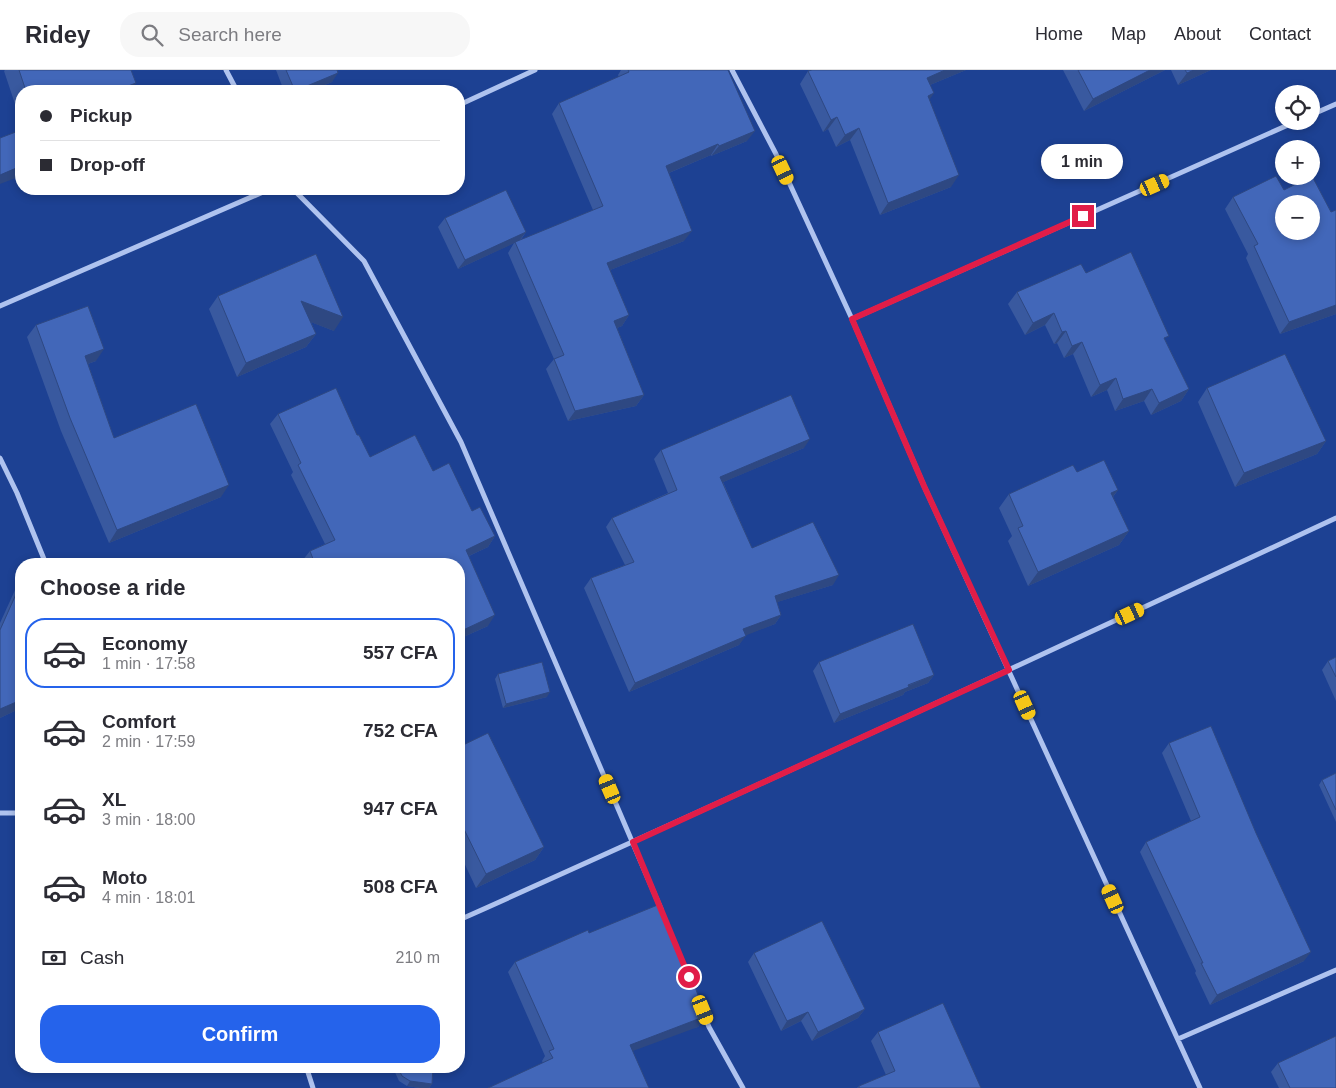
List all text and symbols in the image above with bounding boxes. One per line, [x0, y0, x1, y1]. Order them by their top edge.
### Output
search box [120, 12, 470, 57]
text: Ridey [25, 21, 90, 48]
icon: search [138, 21, 166, 49]
text: Search here [178, 24, 282, 45]
text: Home [1035, 24, 1083, 44]
text: Map [1111, 24, 1146, 44]
text: About [1174, 24, 1221, 44]
text: Contact [1249, 24, 1311, 44]
map controls [1275, 85, 1320, 240]
button: locate [1275, 85, 1320, 130]
text: Pickup [70, 105, 132, 126]
button: + [1275, 140, 1320, 185]
callout: 1 min [1042, 144, 1124, 178]
car [769, 153, 796, 187]
text: 1 min [1061, 153, 1103, 170]
text: Drop-off [70, 154, 145, 175]
car [1138, 172, 1171, 198]
button: − [1275, 195, 1320, 240]
route end [1072, 205, 1094, 227]
text: Choose a ride [40, 575, 185, 600]
car [1113, 601, 1146, 627]
icon: car [42, 631, 87, 676]
text: Economy [102, 633, 188, 654]
text: 557 CFA [363, 642, 438, 663]
text: 1 min · 17:58 [102, 655, 195, 672]
car [1012, 688, 1037, 722]
icon: car [42, 709, 87, 754]
text: Comfort [102, 711, 176, 732]
text: 752 CFA [363, 720, 438, 741]
text: 2 min · 17:59 [102, 733, 195, 750]
car [597, 772, 622, 806]
icon: car [42, 787, 87, 832]
text: XL [102, 789, 126, 810]
text: 947 CFA [363, 798, 438, 819]
text: 3 min · 18:00 [102, 811, 195, 828]
icon: car [42, 865, 87, 910]
text: Moto [102, 867, 147, 888]
text: 508 CFA [363, 876, 438, 897]
car [1100, 882, 1125, 916]
text: 4 min · 18:01 [102, 889, 195, 906]
icon: cash [40, 944, 68, 972]
text: Cash [80, 947, 124, 968]
text: 210 m [396, 949, 440, 966]
route start [678, 966, 700, 988]
car [690, 993, 715, 1027]
button: Confirm [40, 1005, 440, 1063]

